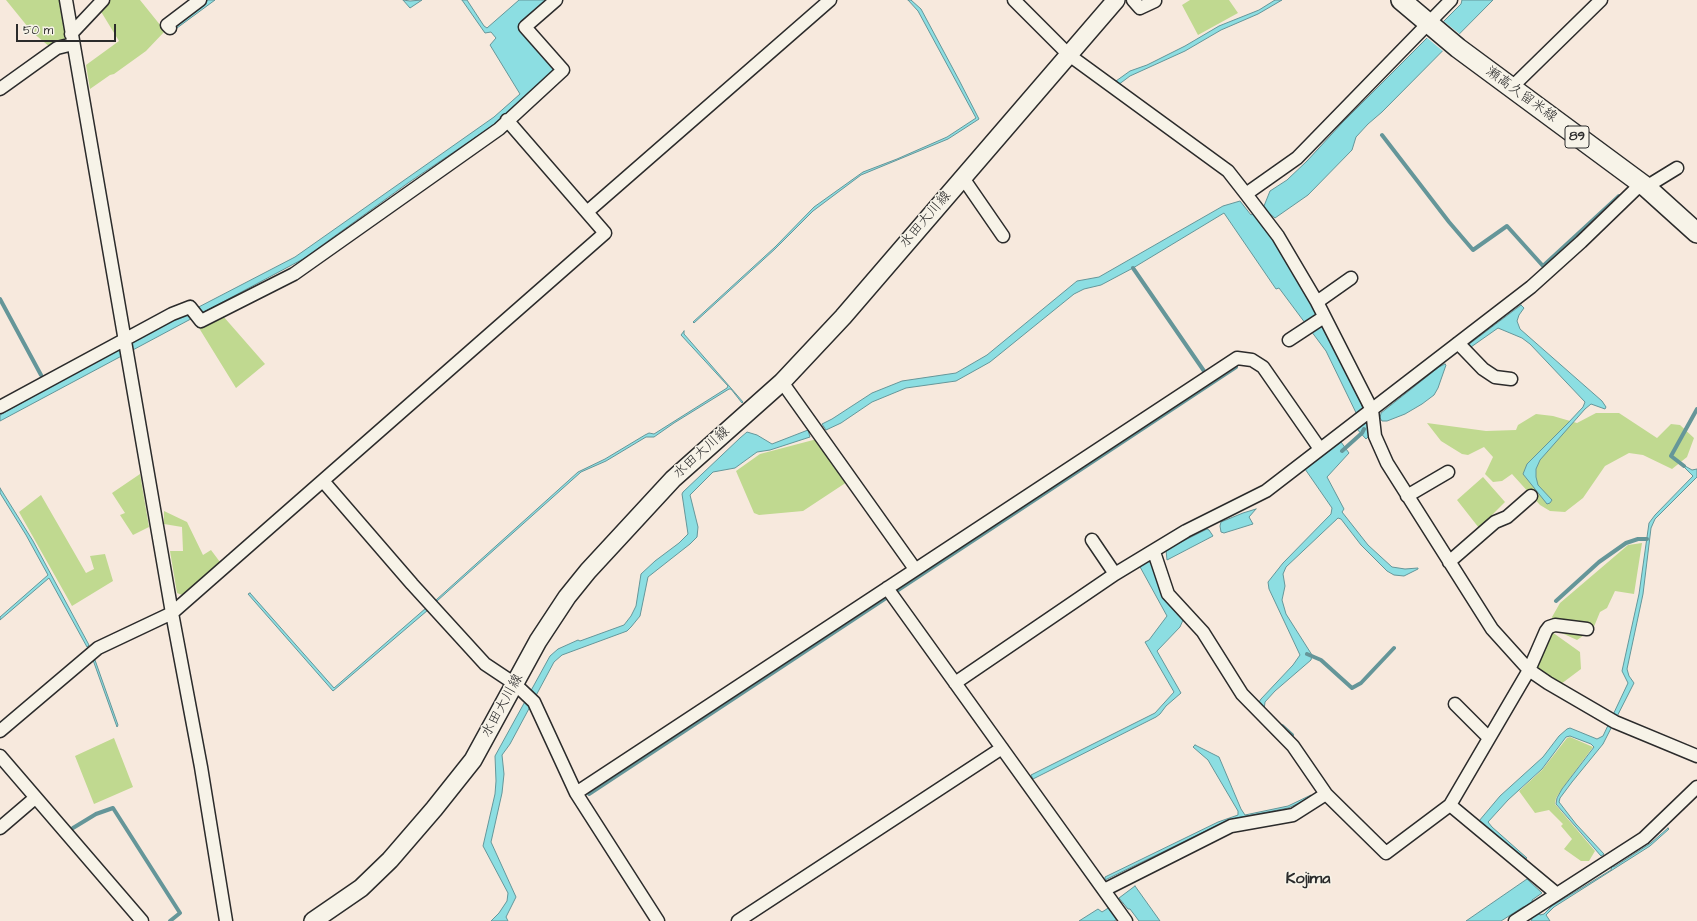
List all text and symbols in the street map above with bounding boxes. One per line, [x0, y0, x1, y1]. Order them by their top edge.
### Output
scale bar [18, 16, 118, 42]
text: 50 m [23, 22, 53, 39]
street label: 瀬高久留米線 [1482, 64, 1560, 126]
road number: 89 [1565, 126, 1589, 148]
street label: 水田大川線 [897, 188, 955, 252]
street label: 水田大川線 [670, 423, 734, 483]
street label: 水田大川線 [479, 671, 527, 741]
district label: Kojima [1286, 870, 1330, 890]

